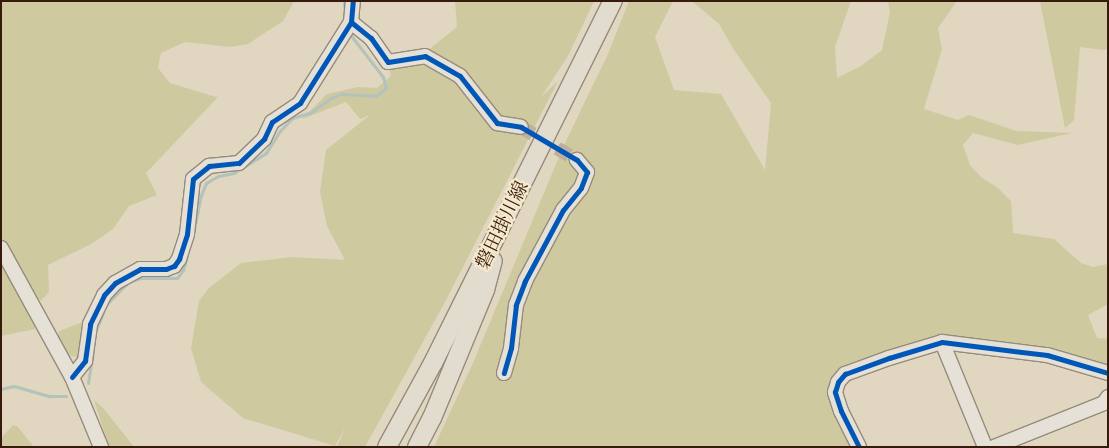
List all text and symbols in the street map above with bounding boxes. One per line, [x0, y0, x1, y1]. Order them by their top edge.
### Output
street label: 磐田掛川線 [471, 177, 533, 273]

